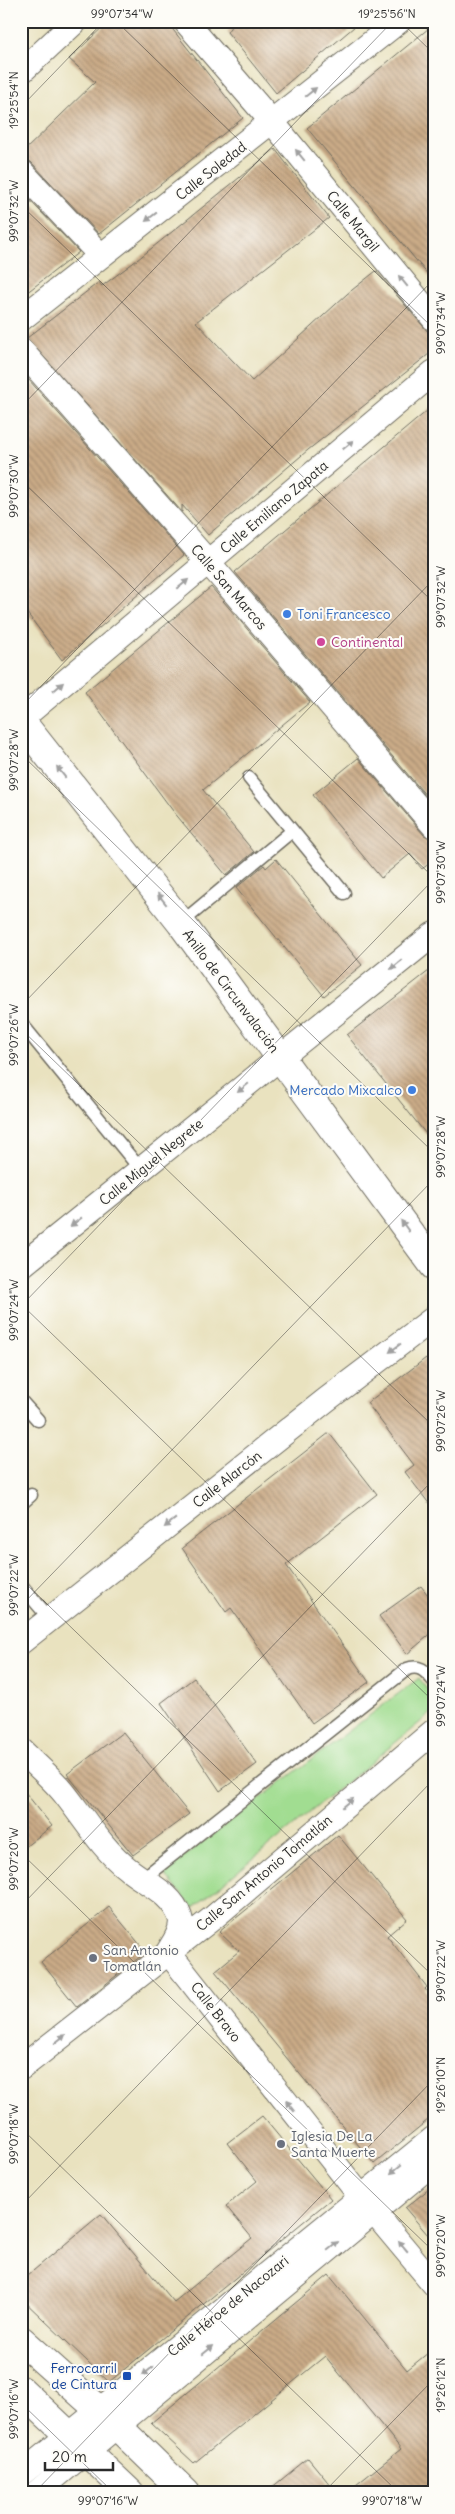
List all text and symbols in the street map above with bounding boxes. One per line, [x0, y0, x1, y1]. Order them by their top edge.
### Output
text: 99°07'34"W [91, 6, 153, 21]
text: 19°25'56"N [358, 6, 416, 21]
text: 19°25'54"N [6, 71, 21, 129]
one-way arrow [304, 87, 317, 98]
street label: Calle Soledad [172, 138, 250, 204]
one-way arrow [294, 149, 305, 162]
text: 99°07'32"W [6, 180, 21, 242]
street label: Calle Margil [323, 187, 383, 255]
one-way arrow [145, 212, 158, 223]
one-way arrow [397, 275, 408, 288]
text: 99°07'34"W [433, 292, 448, 354]
one-way arrow [341, 439, 353, 451]
text: 99°07'30"W [6, 454, 21, 518]
street label: Calle Emiliano Zapata [216, 456, 332, 558]
street label: Calle San Marcos [187, 541, 271, 633]
text: 99°07'32"W [433, 566, 448, 628]
one-way arrow [177, 578, 190, 589]
place label: Toni Francesco [297, 605, 391, 623]
marker: Toni Francesco [281, 608, 293, 620]
place label: Continental [331, 633, 403, 651]
marker: Continental [315, 636, 327, 648]
one-way arrow [52, 682, 65, 693]
text: 99°07'28"W [6, 729, 21, 791]
one-way arrow [56, 766, 67, 779]
text: 99°07'30"W [433, 840, 448, 904]
one-way arrow [156, 893, 167, 906]
street label: Anillo de Circunvalación [179, 926, 283, 1056]
one-way arrow [390, 959, 403, 970]
text: 99°07'26"W [6, 1004, 21, 1066]
place label: Mercado Mixcalco [289, 1081, 402, 1099]
one-way arrow [237, 1082, 250, 1093]
marker: Mercado Mixcalco [406, 1084, 418, 1096]
street label: Calle Miguel Negrete [95, 1115, 207, 1209]
text: 99°07'28"W [433, 1116, 448, 1178]
one-way arrow [69, 1217, 82, 1228]
one-way arrow [400, 1219, 410, 1233]
text: 99°07'24"W [6, 1279, 21, 1341]
one-way arrow [389, 1342, 402, 1353]
text: 99°07'26"W [433, 1390, 448, 1452]
street label: Calle Alarcón [189, 1446, 265, 1512]
one-way arrow [164, 1518, 177, 1529]
text: 99°07'22"W [6, 1554, 21, 1616]
text: 99°07'24"W [433, 1665, 448, 1727]
one-way arrow [342, 1797, 354, 1809]
street label: Calle San Antonio Tomatlán [192, 1811, 336, 1935]
text: 99°07'20"W [6, 1827, 21, 1891]
text: 99°07'22"W [433, 1940, 448, 2002]
place label: San Antonio Tomatlán [103, 1941, 179, 1975]
marker: San Antonio Tomatlán [87, 1952, 99, 1964]
street label: Calle Bravo [187, 1978, 245, 2046]
one-way arrow [53, 2033, 66, 2044]
text: 19°26'10"N [433, 2057, 448, 2113]
one-way arrow [284, 2100, 295, 2113]
text: 99°07'18"W [6, 2104, 21, 2164]
place label: Iglesia De La Santa Muerte [291, 2127, 376, 2161]
marker: Iglesia De La Santa Muerte [275, 2138, 287, 2150]
one-way arrow [390, 2164, 403, 2175]
text: 99°07'20"W [433, 2214, 448, 2278]
one-way arrow [397, 2240, 408, 2253]
one-way arrow [326, 2241, 339, 2252]
street label: Calle Héroe de Nacozari [164, 2252, 292, 2360]
one-way arrow [201, 2344, 214, 2355]
text: 19°26'12"N [433, 2357, 448, 2413]
place label: Ferrocarril de Cintura [50, 2359, 117, 2393]
one-way arrow [142, 2365, 155, 2376]
marker: Ferrocarril de Cintura [121, 2370, 133, 2382]
text: 99°07'16"W [6, 2379, 21, 2439]
scale bar [45, 2439, 112, 2471]
text: 20 m [52, 2447, 87, 2466]
text: 99°07'16"W [78, 2493, 138, 2508]
text: 99°07'18"W [362, 2493, 422, 2508]

